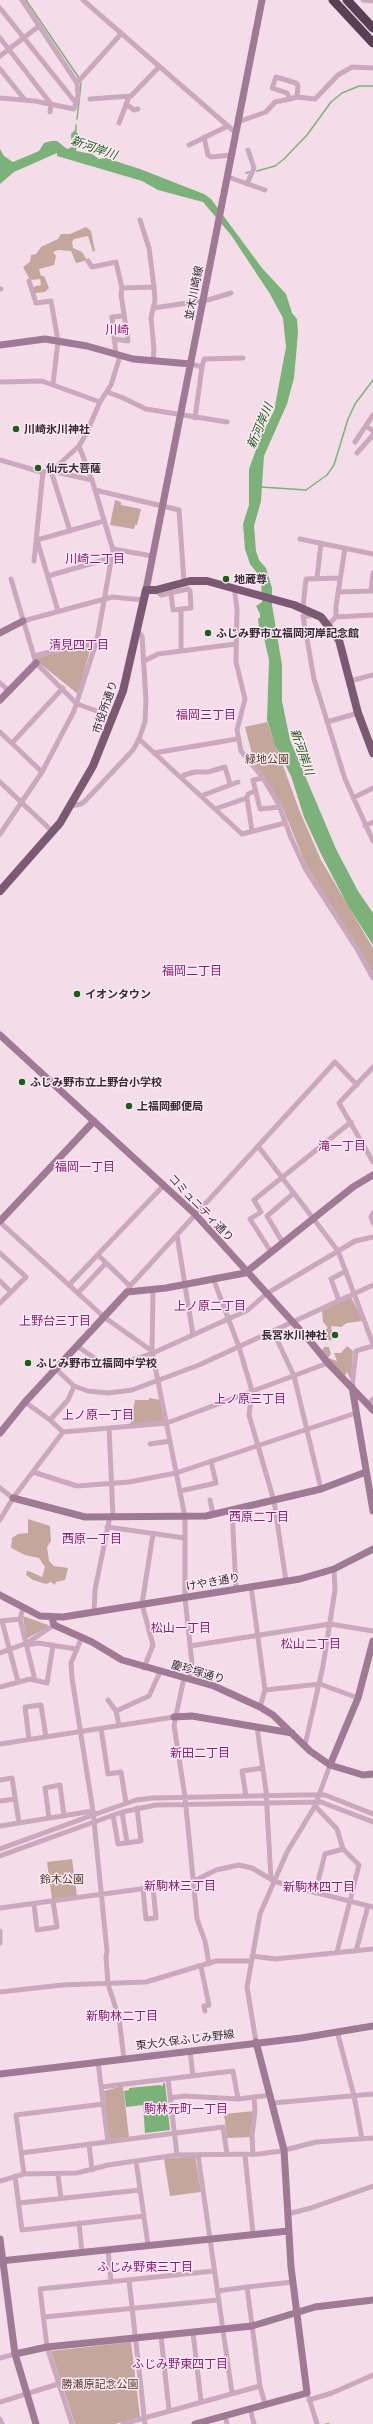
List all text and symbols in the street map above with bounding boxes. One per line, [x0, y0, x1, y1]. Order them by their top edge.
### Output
water label: 新河岸川 [69, 133, 119, 163]
street label: 並木川崎線 [182, 265, 206, 321]
district label: 川崎 [105, 323, 129, 337]
water label: 新河岸川 [244, 401, 276, 451]
place label: 川崎氷川神社 [24, 422, 90, 436]
marker: 川崎氷川神社 [11, 424, 21, 434]
place label: 仙元大菩薩 [46, 461, 101, 475]
marker: 仙元大菩薩 [33, 463, 43, 473]
district label: 川崎二丁目 [65, 552, 125, 566]
place label: 地蔵尊 [234, 572, 267, 586]
marker: 地蔵尊 [221, 574, 231, 584]
place label: ふじみ野市立福岡河岸記念館 [216, 626, 359, 640]
marker: ふじみ野市立福岡河岸記念館 [203, 628, 213, 638]
district label: 清見四丁目 [49, 638, 109, 652]
street label: 市役所通り [90, 679, 120, 735]
district label: 福岡三丁目 [176, 708, 236, 722]
water label: 新河岸川 [287, 727, 317, 777]
park label: 緑地公園 [245, 752, 289, 766]
district label: 福岡二丁目 [162, 964, 222, 978]
place label: イオンタウン [85, 987, 151, 1001]
marker: イオンタウン [72, 989, 82, 999]
place label: ふじみ野市立上野台小学校 [30, 1075, 162, 1089]
marker: ふじみ野市立上野台小学校 [17, 1077, 27, 1087]
place label: 上福岡郵便局 [137, 1099, 203, 1113]
marker: 上福岡郵便局 [124, 1101, 134, 1111]
district label: 滝一丁目 [318, 1139, 366, 1153]
district label: 福岡一丁目 [55, 1160, 115, 1174]
street label: コミュニティ通り [166, 1172, 236, 1244]
district label: 上ノ原二丁目 [174, 1299, 246, 1313]
district label: 上野台三丁目 [19, 1314, 91, 1328]
place label: 長宮氷川神社 [261, 1328, 327, 1342]
marker: 長宮氷川神社 [330, 1330, 340, 1340]
place label: ふじみ野市立福岡中学校 [36, 1356, 157, 1370]
marker: ふじみ野市立福岡中学校 [23, 1358, 33, 1368]
district label: 上ノ原三丁目 [214, 1392, 286, 1406]
district label: 上ノ原一丁目 [62, 1408, 134, 1422]
district label: 西原二丁目 [229, 1510, 289, 1524]
district label: 西原一丁目 [62, 1532, 122, 1546]
street label: けやき通り [185, 1571, 241, 1593]
district label: 松山一丁目 [151, 1621, 211, 1635]
district label: 松山二丁目 [281, 1637, 341, 1651]
street label: 慶珍塚通り [170, 1658, 226, 1686]
district label: 新田二丁目 [170, 1746, 230, 1760]
park label: 鈴木公園 [40, 1872, 84, 1886]
district label: 新駒林三丁目 [144, 1879, 216, 1893]
district label: 新駒林四丁目 [283, 1880, 355, 1894]
district label: 新駒林二丁目 [86, 2009, 158, 2023]
street label: 東大久保ふじみ野線 [135, 2027, 235, 2053]
district label: 駒林元町一丁目 [144, 2102, 228, 2116]
district label: ふじみ野東三丁目 [97, 2260, 193, 2274]
district label: ふじみ野東四丁目 [132, 2357, 228, 2371]
park label: 勝瀬原記念公園 [62, 2377, 138, 2391]

